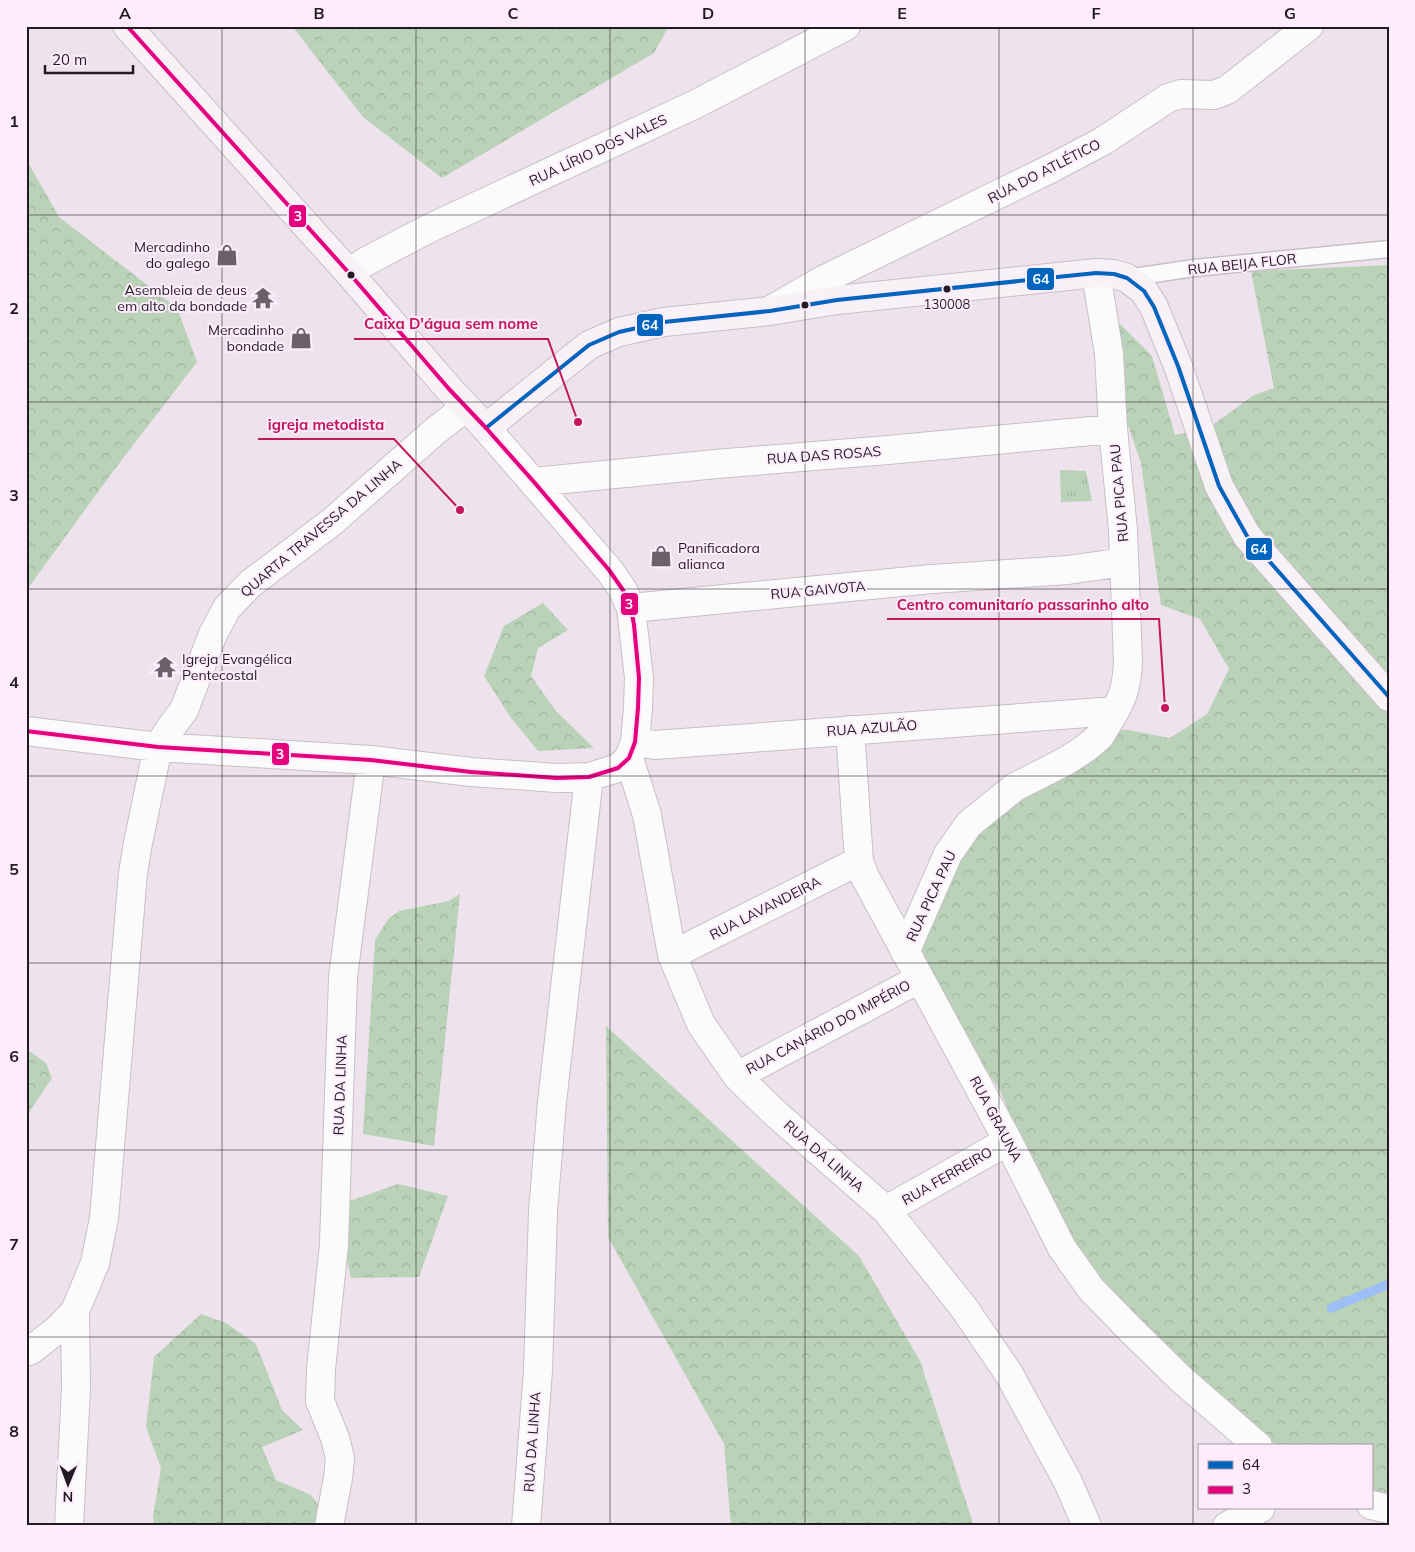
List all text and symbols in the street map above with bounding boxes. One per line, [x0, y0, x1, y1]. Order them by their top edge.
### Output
text: A [119, 3, 131, 23]
text: B [313, 3, 325, 23]
text: C [508, 3, 519, 23]
text: D [702, 3, 714, 23]
text: E [897, 3, 907, 23]
text: F [1091, 3, 1101, 23]
text: G [1284, 3, 1296, 23]
scale bar [45, 42, 132, 74]
text: 20 m [52, 50, 87, 69]
street label: RUA LÍRIO DOS VALES [526, 110, 670, 190]
text: 1 [9, 111, 19, 131]
street label: RUA DO ATLÉTICO [985, 135, 1103, 207]
line badge: 3 [288, 204, 307, 228]
text: 3 [294, 207, 302, 225]
place label: Mercadinho do galego [134, 238, 210, 272]
shop icon: Mercadinho do galego [214, 242, 240, 268]
street label: RUA BEIJA FLOR [1187, 249, 1298, 279]
line badge: 64 [1026, 267, 1055, 291]
unlabelled marker [346, 270, 356, 280]
text: 64 [1033, 270, 1050, 288]
place label: Asembleia de deus em alto da bondade [117, 281, 247, 315]
marker: 130008 [942, 284, 952, 294]
temple icon: Asembleia de deus em alto da bondade [250, 285, 276, 311]
place label: 130008 [924, 296, 971, 312]
text: 2 [9, 298, 19, 318]
unlabelled marker [800, 300, 810, 310]
callout: Caixa D'água sem nome [354, 309, 548, 339]
line badge: 64 [636, 313, 664, 337]
text: Caixa D'água sem nome [364, 314, 538, 333]
text: 64 [642, 316, 659, 334]
place label: Mercadinho bondade [208, 321, 284, 355]
shop icon: Mercadinho bondade [288, 325, 314, 351]
callout: igreja metodista [258, 409, 394, 439]
text: igreja metodista [268, 415, 384, 434]
street label: RUA DAS ROSAS [766, 442, 882, 468]
street label: RUA PICA PAU [1106, 443, 1132, 543]
street label: QUARTA TRAVESSA DA LINHA [236, 455, 406, 601]
text: 3 [9, 485, 19, 505]
line badge: 64 [1245, 537, 1273, 561]
place label: Panificadora alianca [678, 539, 760, 573]
text: 64 [1251, 540, 1268, 558]
shop icon: Panificadora alianca [648, 543, 674, 569]
street label: RUA GAIVOTA [770, 577, 867, 603]
callout: Centro comunitarío passarinho alto [887, 589, 1159, 619]
line badge: 3 [620, 592, 639, 616]
text: 3 [625, 595, 633, 613]
text: Centro comunitarío passarinho alto [897, 595, 1149, 614]
place label: Igreja Evangélica Pentecostal [182, 650, 292, 684]
temple icon: Igreja Evangélica Pentecostal [152, 654, 178, 680]
text: 4 [9, 672, 19, 692]
street label: RUA AZULÃO [826, 716, 918, 740]
line badge: 3 [271, 742, 290, 766]
text: 3 [276, 745, 284, 763]
street label: RUA PICA PAU [902, 848, 960, 944]
text: 5 [9, 859, 19, 879]
street label: RUA LAVANDEIRA [706, 872, 824, 944]
street label: RUA CANÁRIO DO IMPÉRIO [743, 976, 913, 1078]
street label: RUA DA LINHA [329, 1034, 351, 1136]
text: 6 [9, 1046, 19, 1066]
street label: RUA GRAUNA [966, 1073, 1027, 1166]
street label: RUA DA LINHA [780, 1116, 868, 1196]
street label: RUA FERREIRO [899, 1143, 995, 1209]
text: 7 [9, 1234, 19, 1254]
street label: RUA DA LINHA [520, 1390, 545, 1493]
text: 8 [9, 1421, 19, 1441]
legend [1198, 1444, 1372, 1510]
text: 64 [1242, 1455, 1260, 1474]
north arrow [42, 1460, 92, 1510]
text: 3 [1242, 1479, 1251, 1498]
text: N [62, 1488, 73, 1506]

